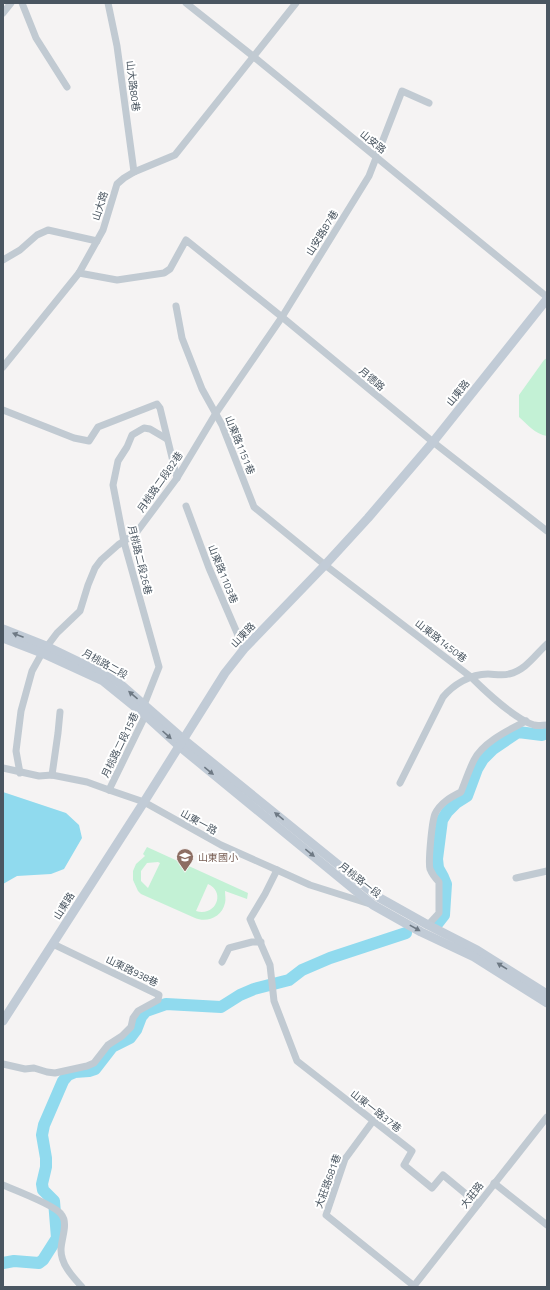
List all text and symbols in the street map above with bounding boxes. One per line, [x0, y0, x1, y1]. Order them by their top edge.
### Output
street label: 山大路80巷 [122, 60, 144, 112]
street label: 山安路 [357, 127, 389, 157]
street label: 山大路 [88, 189, 112, 223]
street label: 山安路87巷 [302, 207, 342, 259]
street label: 月德路 [356, 364, 388, 394]
street label: 山東路 [443, 377, 473, 409]
street label: 山東路1151巷 [221, 413, 259, 477]
street label: 月桃路二段82巷 [133, 449, 187, 515]
street label: 月桃路二段26巷 [124, 524, 156, 596]
street label: 山東路1103巷 [204, 542, 242, 606]
street label: 山東路1450巷 [412, 616, 470, 666]
street label: 山東路 [227, 619, 259, 651]
one-way arrow [12, 632, 24, 638]
street label: 月桃路二段 [79, 645, 131, 683]
one-way arrow [127, 690, 138, 699]
street label: 月桃路二段15巷 [98, 710, 142, 780]
one-way arrow [162, 731, 172, 740]
one-way arrow [203, 766, 214, 775]
street label: 山東一路 [178, 806, 220, 838]
one-way arrow [273, 812, 284, 821]
school or university icon: 山東國小 [175, 847, 195, 872]
one-way arrow [304, 848, 315, 857]
place label: 山東國小 [198, 850, 238, 865]
street label: 月桃路一段 [336, 859, 384, 901]
street label: 山東路 [50, 889, 78, 923]
one-way arrow [409, 925, 421, 932]
street label: 山東路938巷 [103, 952, 161, 990]
one-way arrow [497, 962, 507, 970]
street label: 山東一路37巷 [347, 1086, 405, 1136]
street label: 大莊路681巷 [311, 1152, 345, 1210]
street label: 大莊路 [457, 1179, 487, 1211]

